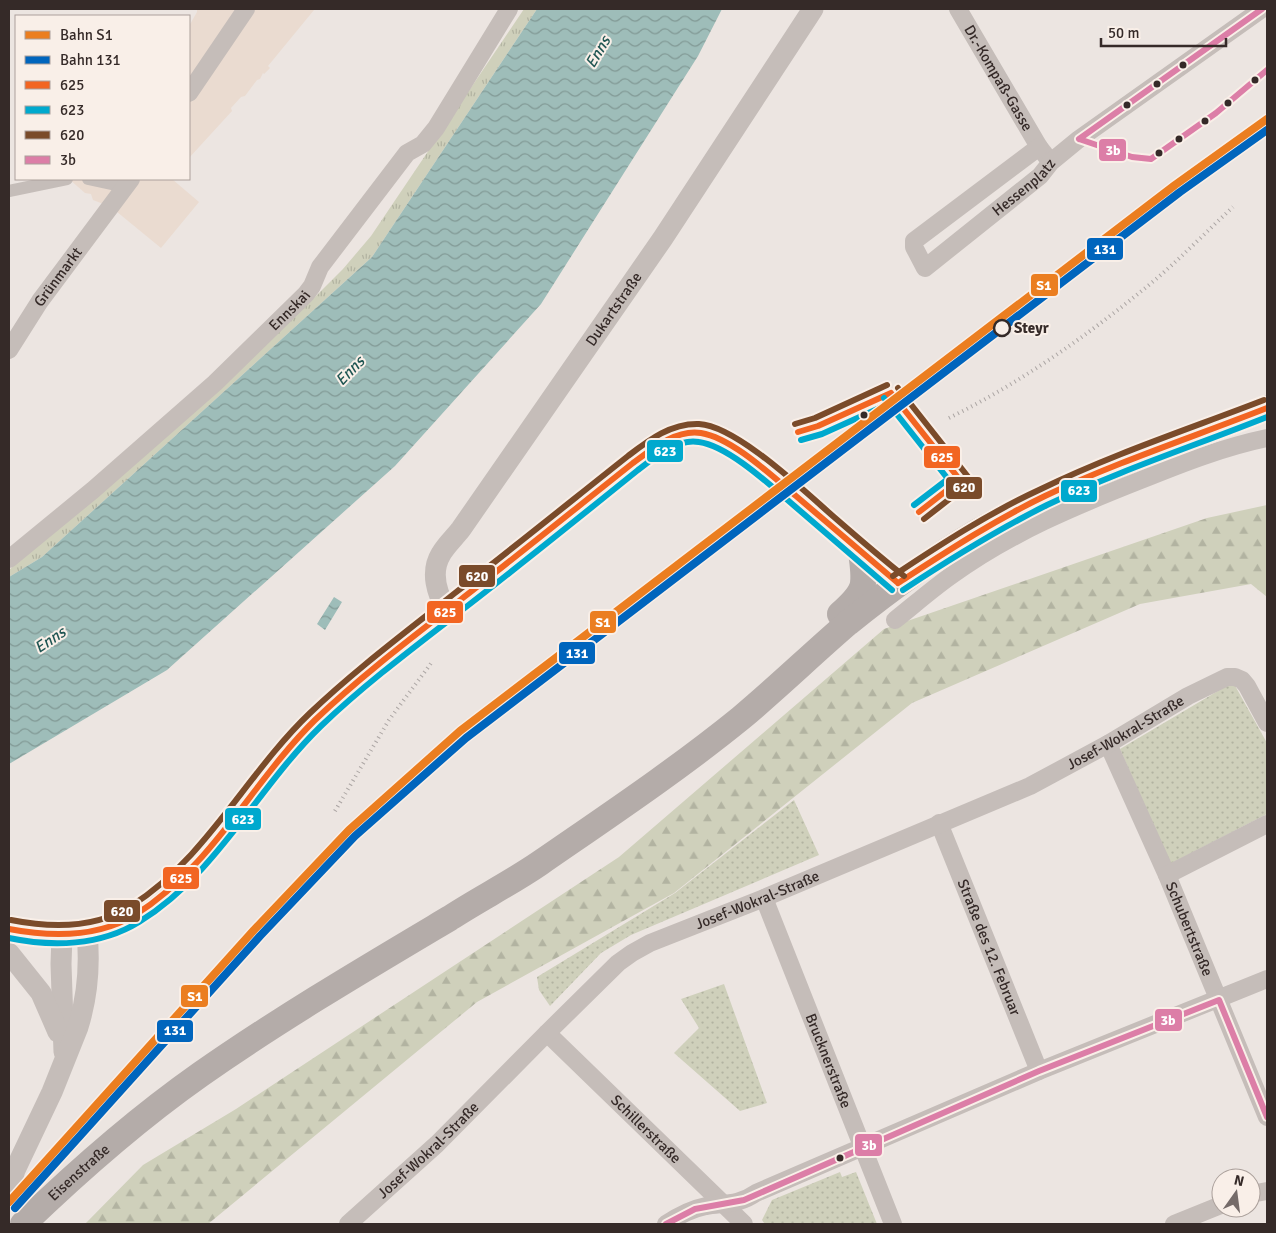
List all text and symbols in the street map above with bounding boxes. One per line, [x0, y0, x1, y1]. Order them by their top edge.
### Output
legend [15, 15, 190, 180]
scale bar [1101, 15, 1226, 47]
street label: Dr.-Kompaß-Gasse [960, 22, 1037, 134]
text: 50 m [1108, 24, 1139, 42]
text: Bahn S1 [60, 26, 113, 44]
water label: Enns [581, 31, 616, 72]
text: Bahn 131 [60, 51, 121, 69]
unlabelled marker [1178, 60, 1188, 70]
unlabelled marker [1250, 75, 1260, 85]
text: 625 [60, 76, 84, 94]
unlabelled marker [1152, 79, 1162, 89]
unlabelled marker [1223, 98, 1233, 108]
unlabelled marker [1122, 100, 1132, 110]
text: 623 [60, 101, 84, 119]
unlabelled marker [1200, 116, 1210, 126]
text: 620 [60, 126, 84, 144]
unlabelled marker [1174, 134, 1184, 144]
line badge: 3b [1098, 138, 1127, 162]
text: 3b [1105, 142, 1121, 159]
unlabelled marker [1154, 148, 1164, 158]
text: 3b [60, 151, 76, 169]
street label: Hessenplatz [989, 155, 1060, 220]
line badge: 131 [1086, 237, 1124, 261]
text: 131 [1094, 241, 1117, 258]
street label: Grünmarkt [30, 244, 86, 310]
street label: Dukartstraße [582, 269, 646, 349]
line badge: S1 [1030, 273, 1059, 297]
text: S1 [1036, 277, 1052, 294]
street label: Ennskai [265, 287, 314, 334]
marker: Steyr [993, 319, 1011, 337]
place label: Steyr [1014, 319, 1049, 337]
water label: Enns [331, 351, 370, 390]
unlabelled marker [859, 410, 869, 420]
line badge: 623 [646, 439, 684, 463]
text: 623 [654, 443, 676, 460]
line badge: 625 [923, 445, 961, 469]
text: 625 [931, 449, 953, 466]
line badge: 620 [945, 476, 983, 500]
text: 620 [953, 479, 976, 496]
line badge: 623 [1060, 479, 1098, 503]
text: 623 [1068, 482, 1090, 499]
line badge: 620 [458, 564, 496, 588]
text: 620 [466, 568, 489, 585]
line badge: 625 [426, 600, 464, 624]
text: 625 [434, 604, 456, 621]
line badge: S1 [589, 610, 617, 634]
text: S1 [595, 614, 611, 631]
water label: Enns [31, 621, 71, 658]
line badge: 131 [558, 641, 596, 665]
text: 131 [566, 645, 589, 662]
street label: Josef-Wokral-Straße [1064, 691, 1187, 773]
line badge: 623 [224, 807, 262, 831]
text: 623 [232, 811, 254, 828]
line badge: 625 [162, 866, 200, 890]
street label: Josef-Wokral-Straße [693, 867, 822, 933]
text: 625 [170, 870, 192, 887]
street label: Straße des 12. Februar [954, 876, 1025, 1019]
street label: Schubertstraße [1162, 879, 1217, 979]
line badge: 620 [103, 899, 141, 923]
text: 620 [111, 903, 134, 920]
line badge: S1 [180, 984, 209, 1008]
text: S1 [187, 988, 203, 1005]
line badge: 3b [1154, 1008, 1183, 1032]
street label: Brucknerstraße [802, 1011, 855, 1111]
text: 3b [1160, 1012, 1176, 1029]
line badge: 131 [156, 1019, 194, 1043]
text: 131 [164, 1022, 187, 1039]
street label: Schillerstraße [607, 1091, 685, 1167]
street label: Josef-Wokral-Straße [374, 1098, 483, 1202]
line badge: 3b [854, 1133, 883, 1157]
text: 3b [861, 1137, 877, 1154]
street label: Eisenstraße [44, 1140, 113, 1205]
unlabelled marker [835, 1153, 845, 1163]
north arrow [1211, 1168, 1261, 1218]
text: N [1232, 1171, 1246, 1190]

